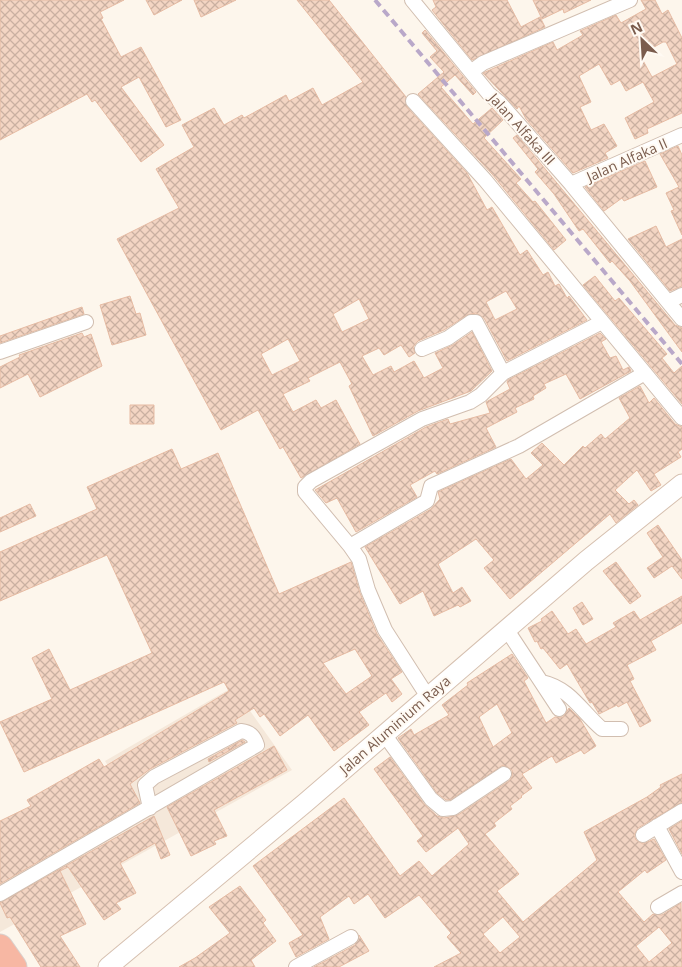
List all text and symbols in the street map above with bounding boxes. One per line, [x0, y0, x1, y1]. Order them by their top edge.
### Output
north arrow [617, 15, 667, 65]
text: N [627, 17, 645, 39]
street label: Jalan Alfaka III [484, 87, 560, 169]
street label: Jalan Alfaka II [582, 133, 670, 187]
street label: Jalan Aluminium Raya [334, 671, 454, 779]

